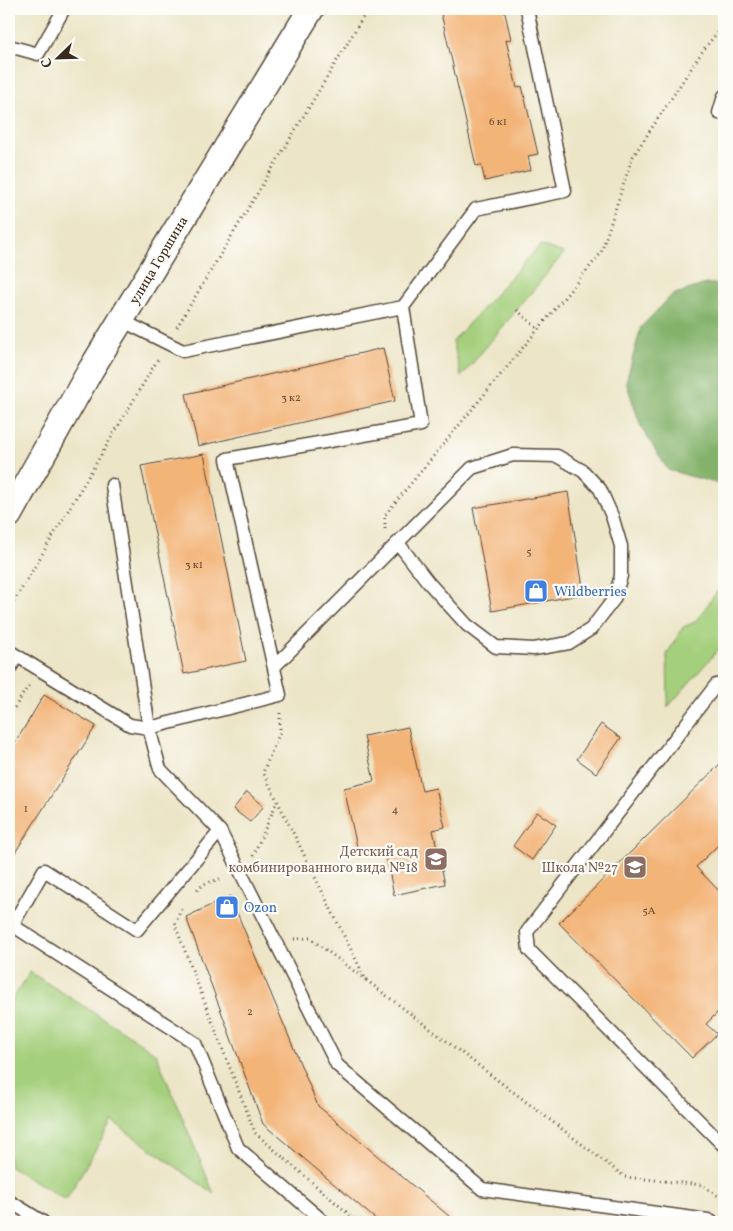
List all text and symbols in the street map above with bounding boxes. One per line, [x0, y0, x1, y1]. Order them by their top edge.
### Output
north arrow [32, 32, 82, 82]
text: С [37, 55, 58, 70]
house number: 6 к1 [489, 115, 507, 130]
street label: улица Горшина [125, 213, 193, 308]
house number: 3 к2 [281, 391, 301, 406]
house number: 5 [526, 545, 532, 560]
house number: 3 к1 [185, 558, 203, 573]
shop icon: Wildberries [523, 578, 549, 604]
place label: Wildberries [554, 583, 627, 602]
house number: 1 [24, 802, 28, 817]
house number: 4 [392, 803, 399, 818]
place label: Детский сад комбинированного вида №18 [228, 843, 418, 878]
school or university icon: Детский сад комбинированного вида №18 [423, 846, 449, 872]
school or university icon: Школа №27 [622, 854, 648, 880]
place label: Школа №27 [541, 859, 618, 878]
shop icon: Ozon [214, 894, 240, 920]
place label: Ozon [244, 899, 277, 918]
house number: 5А [642, 904, 656, 919]
house number: 2 [247, 1005, 253, 1020]

